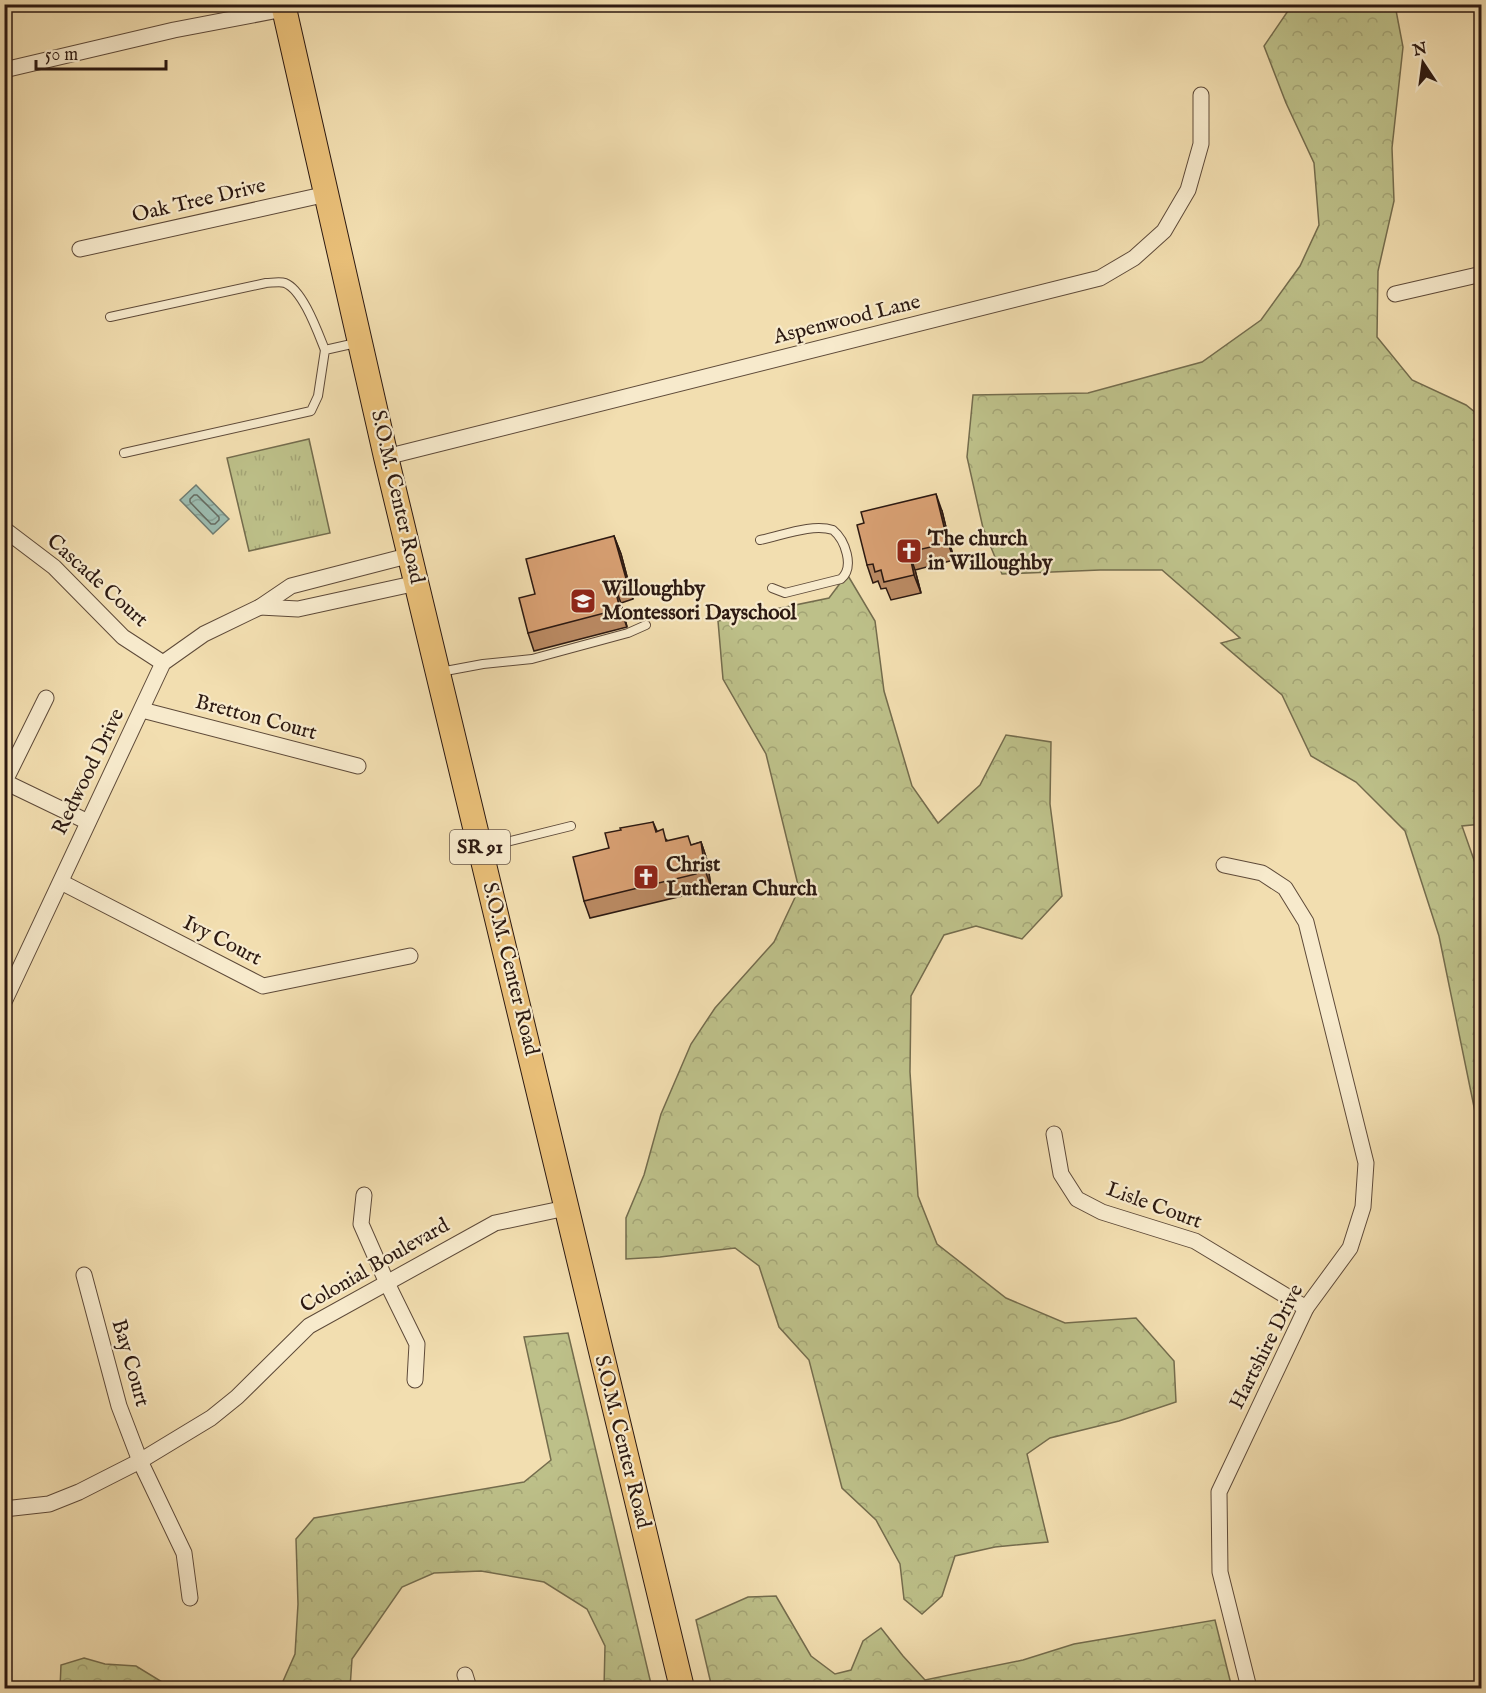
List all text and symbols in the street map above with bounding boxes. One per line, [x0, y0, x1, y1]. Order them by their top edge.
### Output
scale bar [36, 33, 166, 71]
north arrow [1393, 33, 1453, 93]
text: N [1410, 39, 1429, 62]
text: 50 m [45, 44, 78, 67]
street label: Oak Tree Drive [129, 172, 269, 230]
street label: Aspenwood Lane [770, 289, 924, 352]
street label: S.O.M. Center Road [364, 407, 430, 587]
place label: The church in Willoughby [927, 526, 1053, 577]
street label: Cascade Court [41, 528, 153, 634]
church icon: The church in Willoughby [894, 536, 924, 566]
place label: Willoughby Montessori Dayschool [601, 576, 798, 627]
school or university icon: Willoughby Montessori Dayschool [568, 586, 598, 616]
street label: Bretton Court [192, 689, 320, 747]
street label: Redwood Drive [47, 704, 131, 840]
road number: SR 91 [450, 830, 510, 864]
place label: Christ Lutheran Church [666, 852, 818, 903]
church icon: Christ Lutheran Church [631, 862, 661, 892]
street label: S.O.M. Center Road [475, 880, 545, 1059]
street label: Ivy Court [178, 910, 266, 972]
street label: Lisle Court [1102, 1176, 1206, 1236]
street label: Colonial Boulevard [296, 1212, 455, 1320]
street label: Hartshire Drive [1224, 1279, 1310, 1414]
street label: Bay Court [105, 1316, 155, 1410]
street label: S.O.M. Center Road [587, 1353, 657, 1532]

